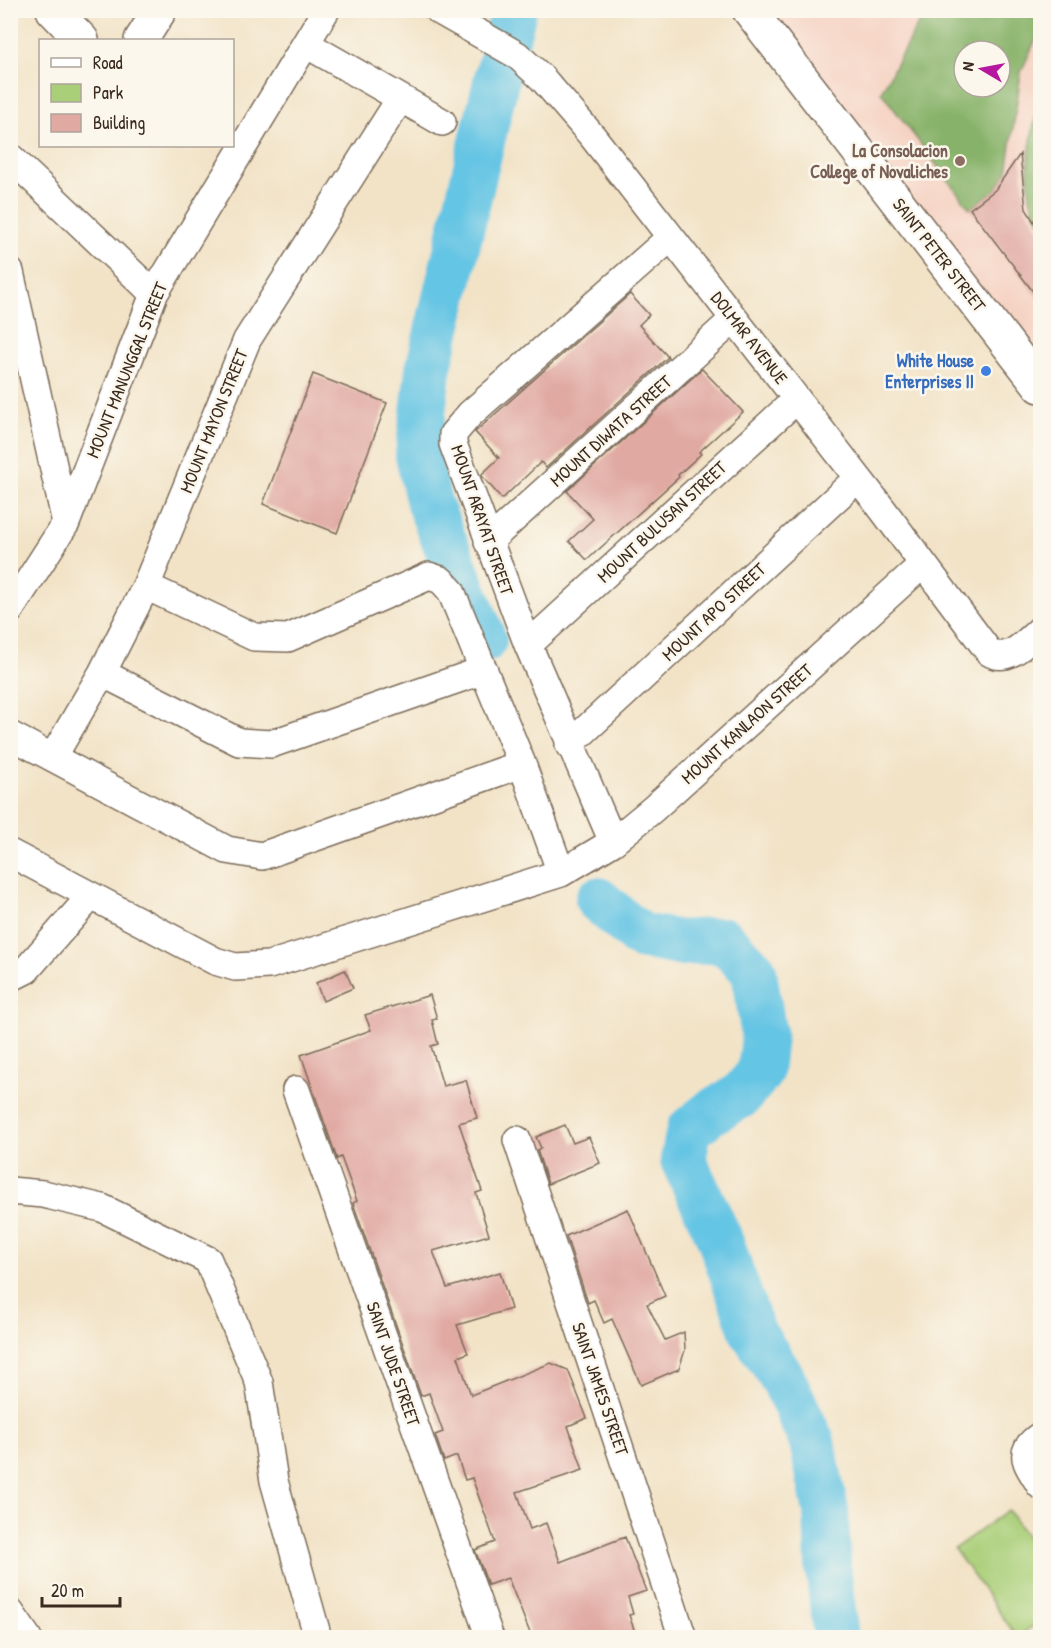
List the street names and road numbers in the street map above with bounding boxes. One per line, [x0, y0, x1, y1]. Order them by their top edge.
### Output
street label: SAINT PETER STREET [887, 193, 992, 317]
street label: MOUNT MANUNGGAL STREET [80, 278, 173, 461]
street label: DOLMAR AVENUE [705, 286, 794, 389]
street label: MOUNT MAYON STREET [173, 345, 254, 496]
street label: MOUNT DIWATA STREET [544, 369, 677, 492]
street label: MOUNT ARAYAT STREET [445, 442, 520, 599]
street label: MOUNT BULUSAN STREET [592, 455, 732, 588]
street label: MOUNT APO STREET [656, 557, 771, 666]
street label: MOUNT KANLAON STREET [676, 657, 818, 789]
street label: SAINT JUDE STREET [361, 1298, 427, 1430]
street label: SAINT JAMES STREET [566, 1319, 635, 1459]

